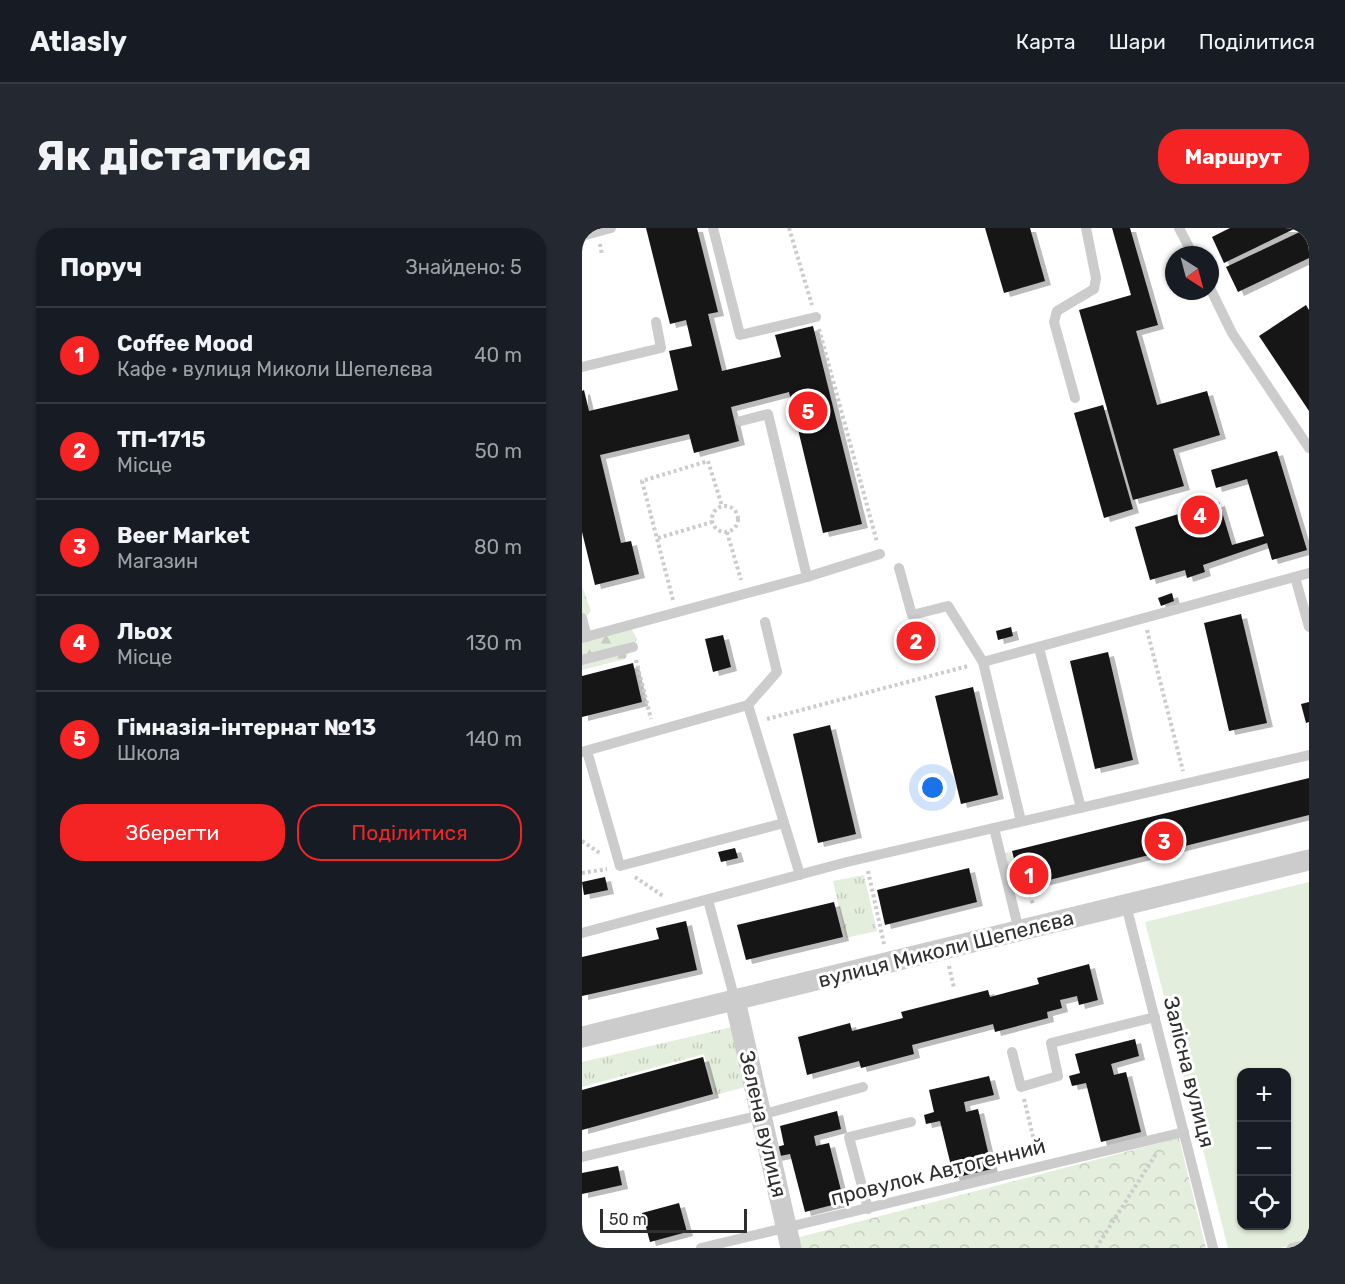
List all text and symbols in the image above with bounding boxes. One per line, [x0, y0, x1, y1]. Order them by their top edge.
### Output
text: Atlasly [30, 25, 127, 58]
text: Карта [1016, 29, 1076, 54]
text: Шари [1109, 29, 1166, 54]
text: Поділитися [1199, 29, 1315, 54]
button: Маршрут [1158, 129, 1309, 184]
text: Як дістатися [36, 131, 312, 181]
north arrow [1165, 246, 1219, 300]
text: Поруч [60, 252, 142, 283]
text: Знайдено: 5 [405, 255, 522, 279]
text: Coffee Mood [117, 330, 253, 357]
text: 1 [75, 343, 84, 367]
text: 40 m [474, 343, 522, 367]
text: Кафе · вулиця Миколи Шепелєва [117, 357, 433, 381]
pin: 5 [788, 388, 828, 434]
text: ТП-1715 [117, 426, 206, 453]
text: 2 [73, 439, 86, 463]
text: 50 m [475, 439, 522, 463]
text: Місце [117, 453, 172, 477]
pin: 4 [1180, 492, 1220, 538]
text: Beer Market [117, 522, 250, 549]
text: 3 [73, 535, 86, 559]
text: 80 m [474, 535, 522, 559]
text: Магазин [117, 549, 198, 573]
text: Льох [117, 618, 172, 645]
pin: 2 [896, 618, 936, 664]
text: 4 [73, 631, 86, 655]
text: 130 m [466, 631, 522, 655]
text: Місце [117, 645, 172, 669]
text: Гімназія-інтернат №13 [117, 714, 376, 741]
text: 5 [73, 727, 86, 751]
text: 140 m [466, 727, 522, 751]
text: Школа [117, 741, 180, 765]
your location [918, 773, 947, 802]
button: Зберегти [60, 804, 285, 861]
button: Поділитися [297, 804, 522, 861]
pin: 3 [1144, 818, 1184, 864]
pin: 1 [1010, 852, 1048, 898]
street label: вулиця Миколи Шепелєва [815, 905, 1076, 992]
street label: Залісна вулиця [1159, 994, 1220, 1150]
street label: Зелена вулиця [734, 1048, 793, 1200]
map controls [1237, 1068, 1291, 1230]
button: + [1237, 1068, 1291, 1122]
button: − [1237, 1122, 1291, 1176]
street label: провулок Автогенний [828, 1133, 1048, 1210]
button: locate [1237, 1176, 1291, 1230]
scale bar [600, 1206, 747, 1234]
text: 50 m [609, 1210, 647, 1229]

